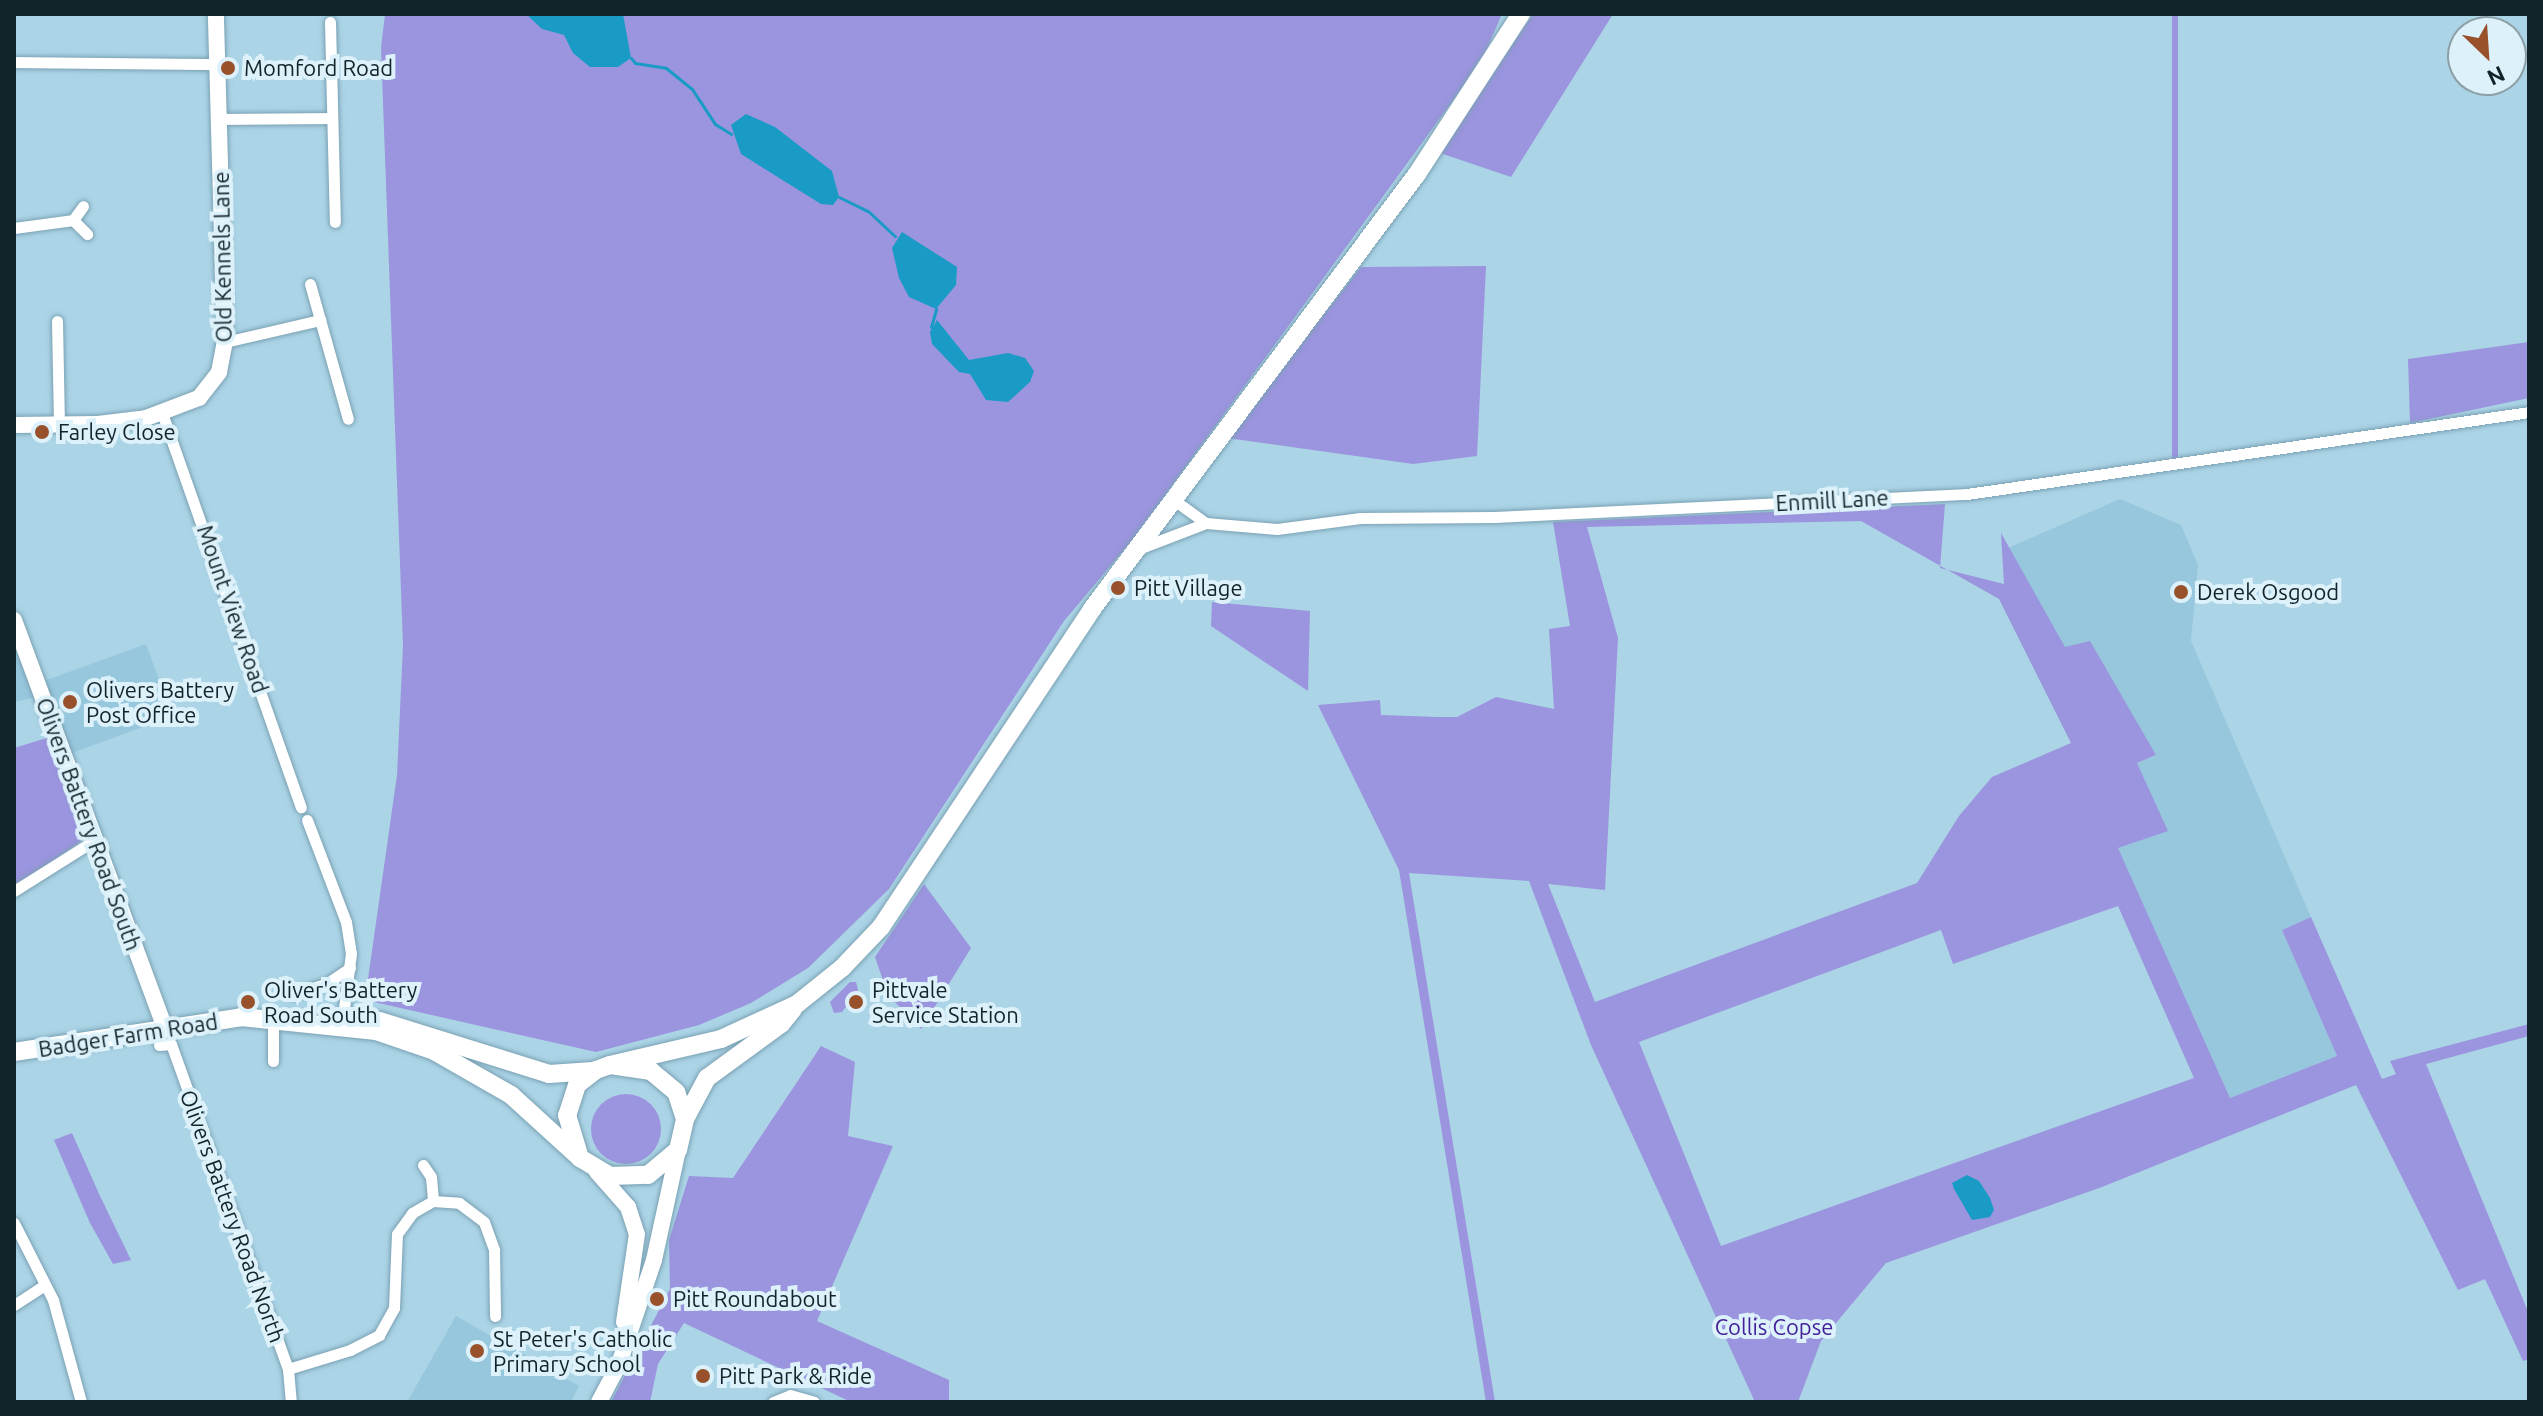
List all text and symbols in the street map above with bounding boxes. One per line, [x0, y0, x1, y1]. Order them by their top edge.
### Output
north arrow [2447, 16, 2527, 96]
place label: Momford Road [244, 55, 393, 81]
marker: Momford Road [219, 59, 237, 77]
text: N [2484, 62, 2509, 91]
street label: Old Kennels Lane [207, 171, 237, 343]
place label: Farley Close [58, 419, 176, 445]
marker: Farley Close [33, 423, 51, 441]
street label: Enmill Lane [1775, 484, 1889, 516]
street label: Mount View Road [192, 522, 274, 696]
place label: Pitt Village [1134, 575, 1243, 601]
marker: Pitt Village [1109, 579, 1127, 597]
place label: Derek Osgood [2197, 579, 2339, 605]
marker: Derek Osgood [2172, 583, 2190, 601]
place label: Olivers Battery Post Office [86, 676, 234, 728]
marker: Olivers Battery Post Office [61, 693, 79, 711]
street label: Olivers Battery Road South [31, 694, 147, 954]
place label: Oliver's Battery Road South [264, 976, 417, 1028]
place label: Pittvale Service Station [872, 976, 1019, 1028]
marker: Oliver's Battery Road South [239, 993, 257, 1011]
marker: Pittvale Service Station [847, 993, 865, 1011]
street label: Badger Farm Road [36, 1008, 220, 1062]
street label: Olivers Battery Road North [175, 1086, 291, 1346]
place label: Pitt Roundabout [673, 1286, 837, 1312]
marker: Pitt Roundabout [648, 1290, 666, 1308]
park label: Collis Copse [1715, 1314, 1833, 1340]
place label: St Peter's Catholic Primary School [493, 1325, 672, 1376]
marker: St Peter's Catholic Primary School [468, 1342, 486, 1360]
place label: Pitt Park & Ride [719, 1363, 872, 1389]
marker: Pitt Park & Ride [694, 1367, 712, 1385]

